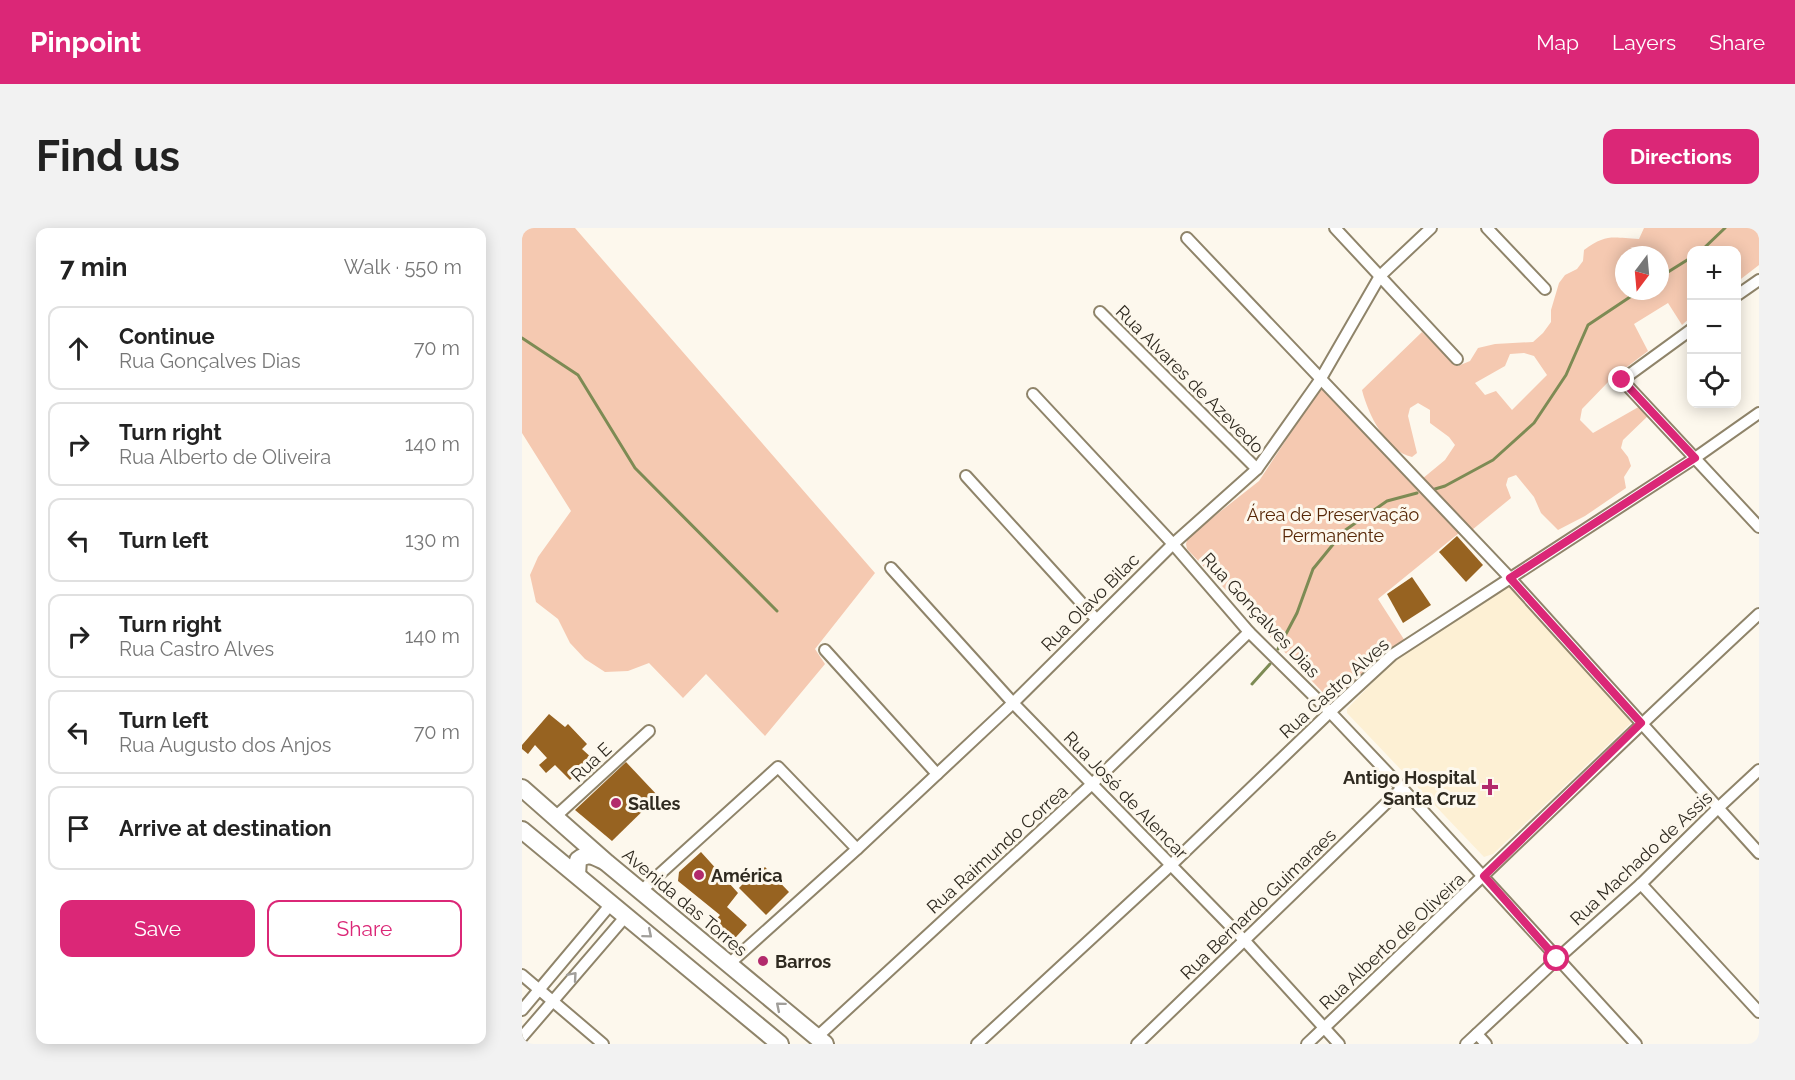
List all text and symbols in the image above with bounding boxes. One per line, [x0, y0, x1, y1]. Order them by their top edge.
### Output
text: Pinpoint [30, 26, 141, 59]
text: Map [1536, 30, 1579, 55]
text: Layers [1612, 30, 1676, 55]
text: Share [1709, 30, 1765, 55]
button: Directions [1603, 129, 1759, 184]
text: Find us [36, 132, 180, 181]
north arrow [1615, 246, 1669, 300]
map controls [1687, 246, 1741, 408]
button: + [1687, 246, 1741, 300]
text: 7 min [60, 252, 127, 282]
text: Walk · 550 m [344, 255, 462, 279]
button: − [1687, 300, 1741, 354]
street label: Rua Alvares de Azevedo [1112, 301, 1269, 458]
text: Continue [119, 323, 215, 349]
icon: ahead [62, 332, 95, 365]
text: 70 m [414, 336, 460, 360]
text: Rua Gonçalves Dias [119, 349, 301, 373]
button: locate [1687, 354, 1741, 408]
route end [1608, 366, 1634, 392]
text: Turn right [119, 419, 222, 445]
icon: right [62, 428, 95, 461]
text: 140 m [405, 432, 460, 456]
text: Rua Alberto de Oliveira [119, 445, 331, 469]
park label: Área de Preservação Permanente [1247, 503, 1420, 546]
icon: left [62, 524, 95, 557]
text: Turn left [119, 527, 209, 553]
text: 130 m [405, 528, 460, 552]
street label: Rua Gonçalves Dias [1198, 548, 1325, 682]
street label: Rua Olavo Bilac [1037, 549, 1143, 655]
text: Turn right [119, 611, 222, 637]
icon: right [62, 620, 95, 653]
text: 140 m [405, 624, 460, 648]
street label: Rua Castro Alves [1275, 633, 1393, 743]
text: Rua Castro Alves [119, 637, 274, 661]
text: Turn left [119, 707, 209, 733]
icon: left [62, 716, 95, 749]
text: 70 m [414, 720, 460, 744]
street label: Rua José de Alencar [1060, 727, 1193, 864]
text: Rua Augusto dos Anjos [119, 733, 332, 757]
street label: Rua E [566, 738, 616, 786]
place label: Antigo Hospital Santa Cruz [1343, 767, 1476, 809]
marker: Antigo Hospital Santa Cruz [1481, 778, 1499, 796]
street label: Rua Raimundo Correa [922, 780, 1072, 918]
street label: Rua Machado de Assis [1566, 786, 1717, 929]
place label: Salles [628, 793, 681, 814]
marker: Salles [609, 796, 623, 810]
icon: arrive [62, 812, 95, 845]
text: Arrive at destination [119, 815, 332, 841]
street label: Rua Bernardo Guimaraes [1176, 824, 1340, 984]
street label: Avenida das Torres [618, 844, 752, 961]
place label: América [711, 865, 783, 886]
marker: América [692, 868, 706, 882]
street label: Rua Alberto de Oliveira [1315, 868, 1469, 1014]
button: Save [60, 900, 255, 957]
button: Share [267, 900, 462, 957]
one-way arrow [641, 927, 652, 938]
route start [1543, 945, 1569, 971]
place label: Barros [775, 951, 831, 972]
marker: Barros [756, 954, 770, 968]
one-way arrow [566, 972, 577, 983]
one-way arrow [776, 1003, 787, 1014]

